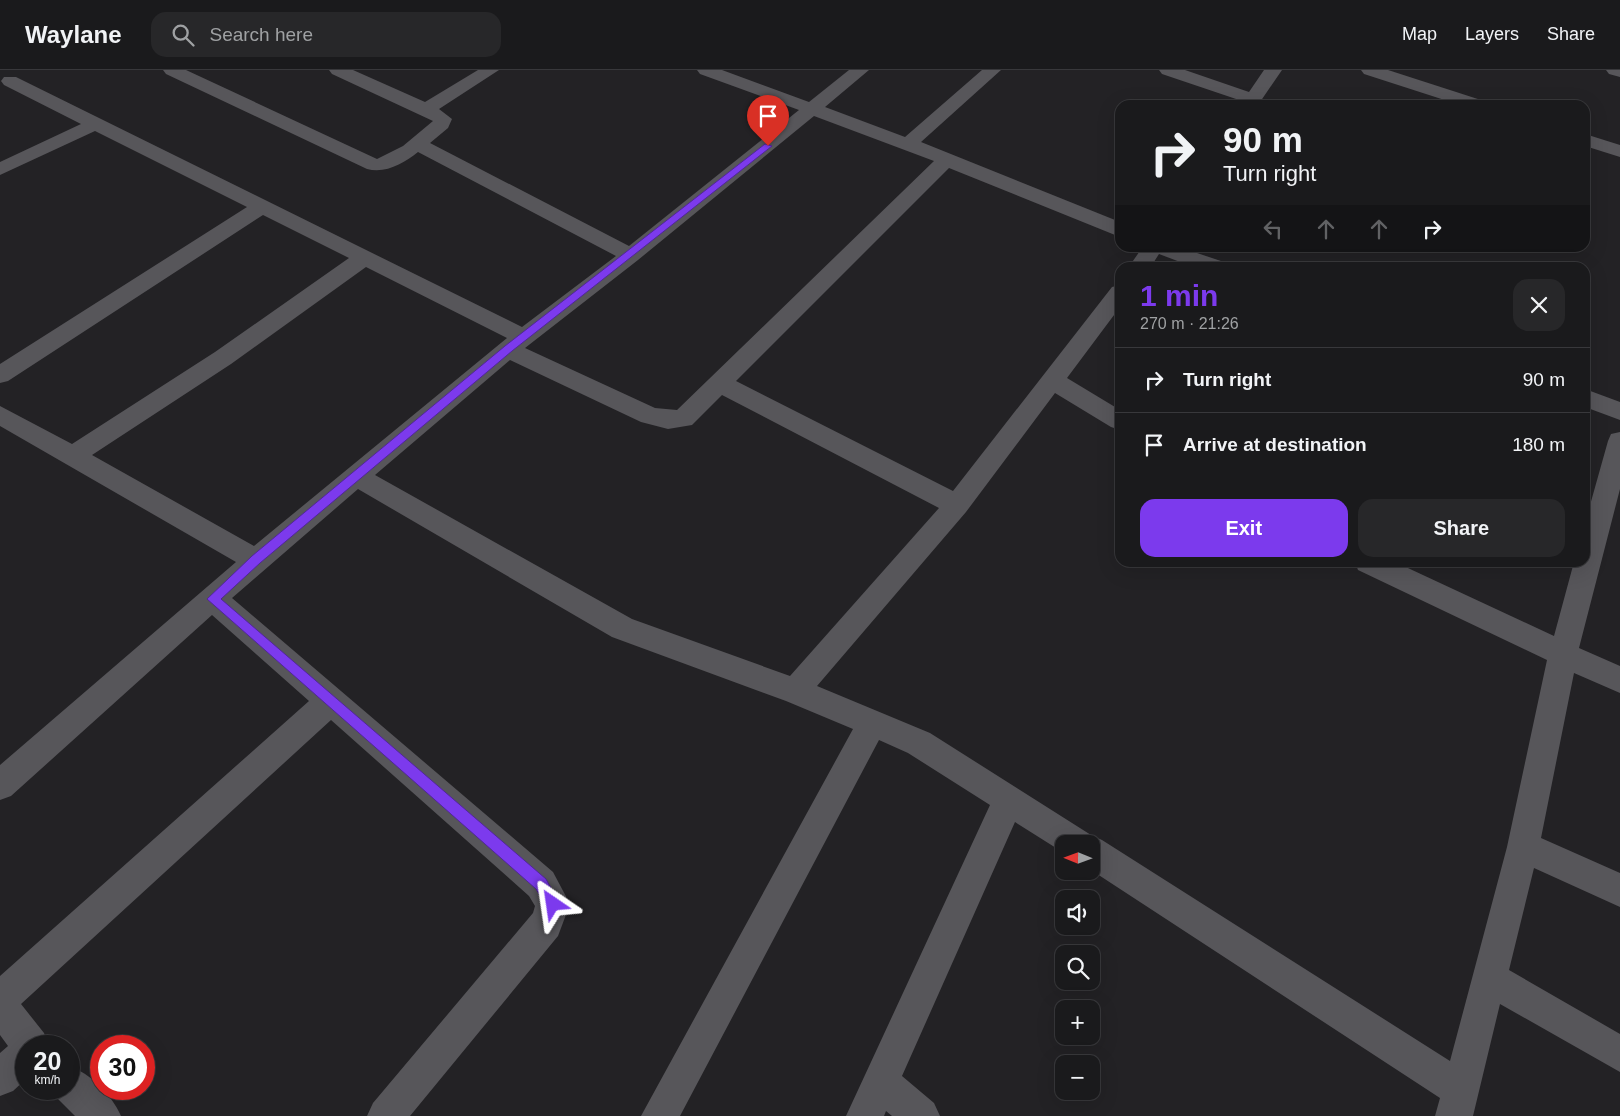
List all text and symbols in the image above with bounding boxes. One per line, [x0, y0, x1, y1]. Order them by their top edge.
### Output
search box [151, 12, 501, 57]
text: Waylane [25, 21, 121, 48]
icon: search [169, 21, 197, 49]
text: Search here [209, 24, 313, 45]
text: Map [1402, 24, 1437, 44]
text: Layers [1465, 24, 1519, 44]
text: Share [1547, 24, 1595, 44]
pin [747, 95, 789, 146]
icon: arrive [754, 102, 782, 130]
icon: right [1140, 120, 1205, 185]
text: 90 m [1223, 120, 1303, 159]
text: Turn right [1223, 161, 1316, 186]
icon: left [1259, 215, 1287, 243]
icon: ahead [1312, 215, 1340, 243]
icon: ahead [1365, 215, 1393, 243]
icon: right [1418, 215, 1446, 243]
text: 1 min [1140, 279, 1218, 312]
button: close [1513, 279, 1565, 331]
text: 270 m · 21:26 [1140, 315, 1239, 332]
icon: right [1140, 366, 1168, 394]
text: Turn right [1183, 369, 1271, 390]
text: 90 m [1523, 369, 1565, 390]
icon: arrive [1140, 431, 1168, 459]
text: Arrive at destination [1183, 434, 1367, 455]
text: 180 m [1512, 434, 1565, 455]
button: Exit [1140, 499, 1348, 557]
button: Share [1358, 499, 1565, 557]
north arrow [1055, 835, 1100, 880]
map controls [1055, 835, 1100, 1100]
position arrow [526, 877, 578, 929]
button: sound [1055, 890, 1100, 935]
button: search [1055, 945, 1100, 990]
button: + [1055, 1000, 1100, 1045]
speed limit sign: 30 [90, 1035, 155, 1100]
text: 20 [34, 1047, 61, 1075]
button: − [1055, 1055, 1100, 1100]
text: km/h [34, 1073, 61, 1087]

